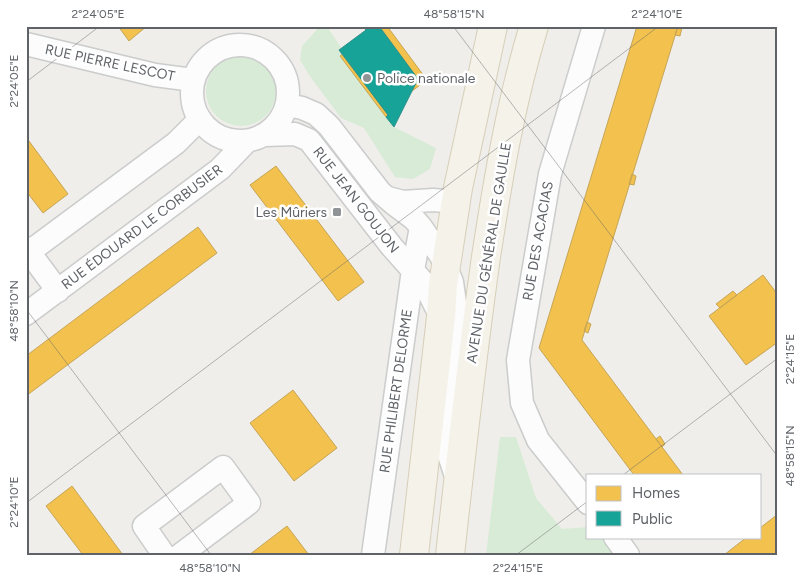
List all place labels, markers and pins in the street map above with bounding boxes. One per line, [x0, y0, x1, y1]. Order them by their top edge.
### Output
place label: Police nationale [377, 70, 476, 87]
marker: Police nationale [361, 72, 373, 84]
place label: Les Mûriers [256, 204, 327, 221]
marker: Les Mûriers [331, 206, 343, 218]

